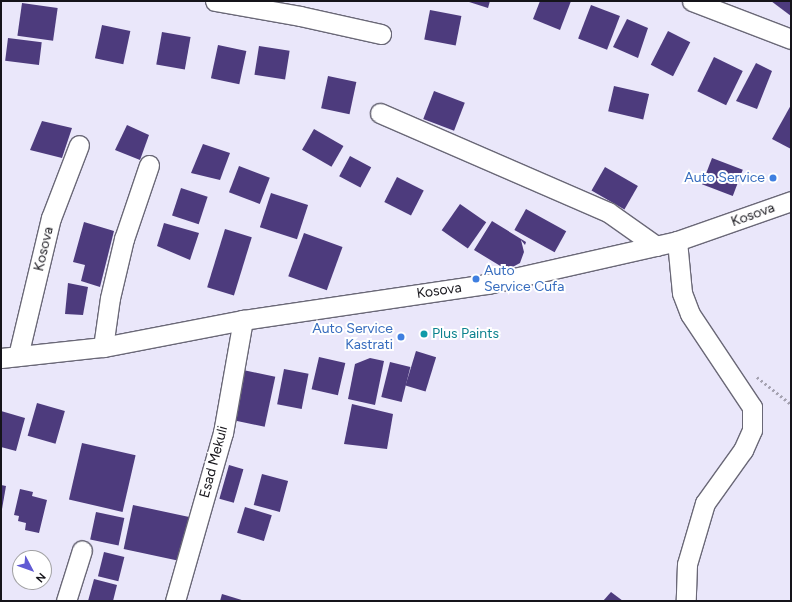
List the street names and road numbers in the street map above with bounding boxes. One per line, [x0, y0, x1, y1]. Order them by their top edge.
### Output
street label: Kosova [729, 199, 777, 231]
street label: Kosova [31, 225, 57, 273]
street label: Kosova [415, 280, 463, 302]
street label: Esad Mekuli [196, 424, 232, 500]

